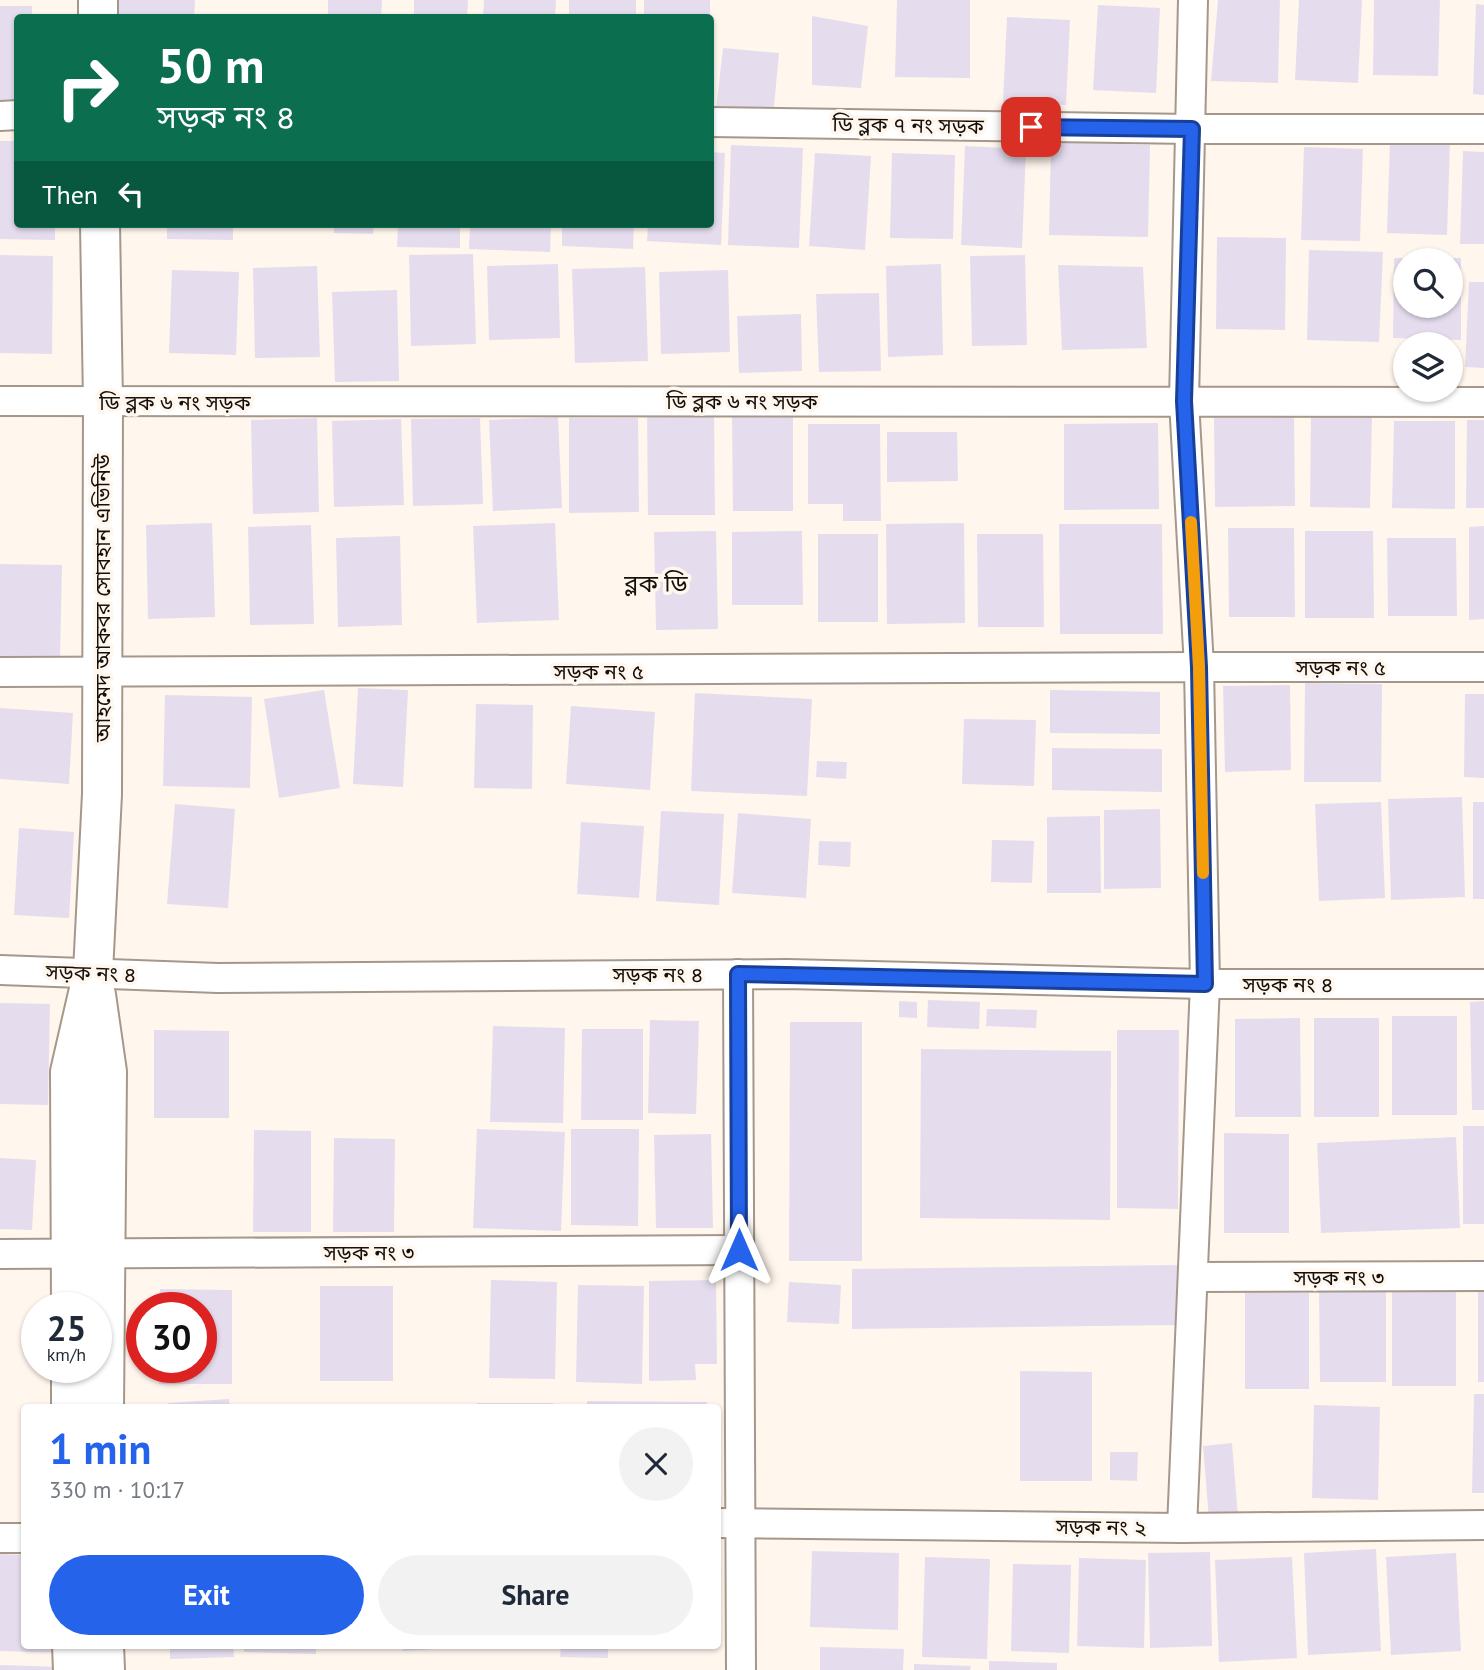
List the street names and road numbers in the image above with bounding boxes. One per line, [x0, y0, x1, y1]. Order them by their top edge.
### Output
street label: ডি ব্লক ৭ নং সড়ক [831, 110, 985, 140]
street label: ডি ব্লক ৬ নং সড়ক [665, 388, 819, 415]
street label: ডি ব্লক ৬ নং সড়ক [98, 389, 252, 416]
street label: আহমেদ আকবর সোবহান এভিনিউ [89, 453, 116, 743]
street label: সড়ক নং ৫ [1295, 654, 1386, 681]
street label: সড়ক নং ৫ [553, 658, 644, 685]
street label: সড়ক নং ৪ [44, 958, 137, 988]
street label: সড়ক নং ৪ [612, 961, 703, 988]
street label: সড়ক নং ৪ [1242, 971, 1333, 998]
street label: সড়ক নং ৩ [323, 1239, 414, 1266]
street label: সড়ক নং ৩ [1293, 1264, 1384, 1291]
street label: সড়ক নং ২ [1055, 1513, 1147, 1541]

